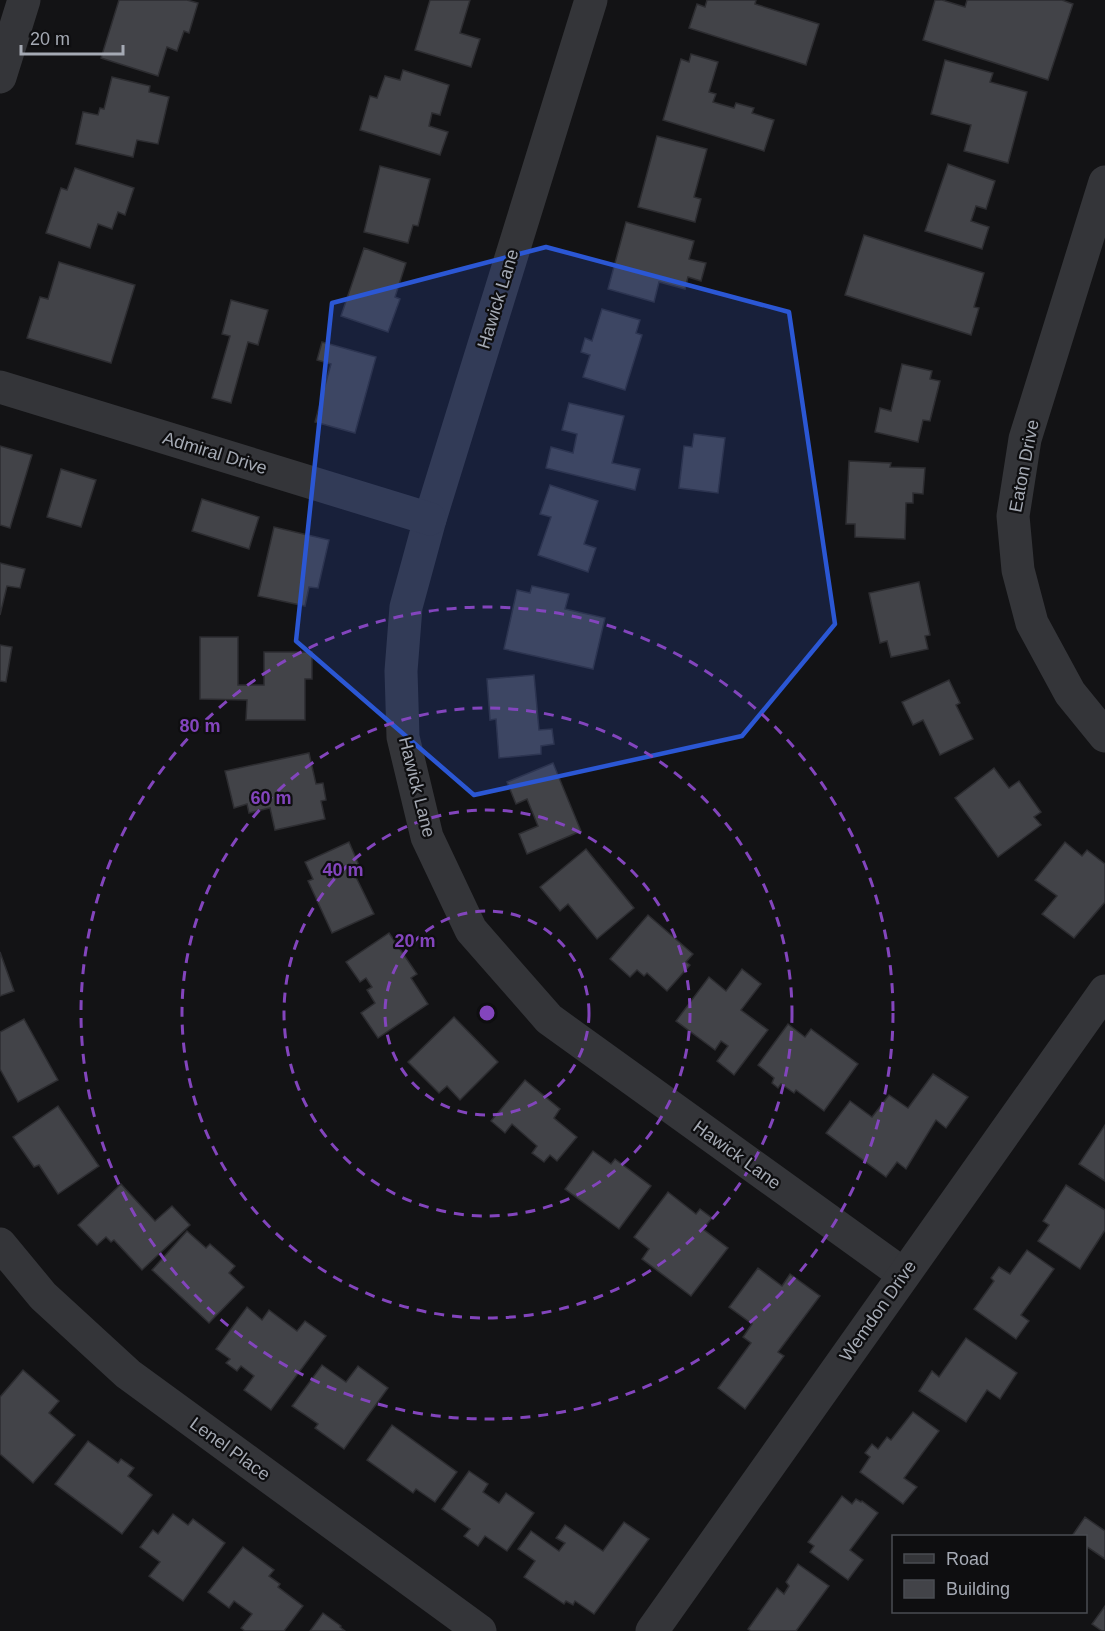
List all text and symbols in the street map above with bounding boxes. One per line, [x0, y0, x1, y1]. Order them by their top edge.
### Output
scale bar [21, 18, 123, 56]
text: 20 m [30, 29, 70, 49]
street label: Hawick Lane [473, 247, 523, 351]
street label: Eaton Drive [1005, 418, 1043, 514]
street label: Admiral Drive [160, 428, 270, 478]
text: 80 m [179, 716, 221, 736]
street label: Hawick Lane [395, 735, 439, 839]
text: 60 m [250, 788, 292, 808]
text: 40 m [322, 860, 364, 880]
text: 20 m [394, 931, 436, 951]
centre of rings [477, 1003, 497, 1023]
street label: Hawick Lane [689, 1117, 785, 1193]
street label: Wemdon Drive [836, 1257, 920, 1365]
street label: Lenel Place [186, 1413, 274, 1485]
legend [892, 1535, 1087, 1613]
text: Road [946, 1549, 989, 1569]
text: Building [946, 1579, 1010, 1599]

